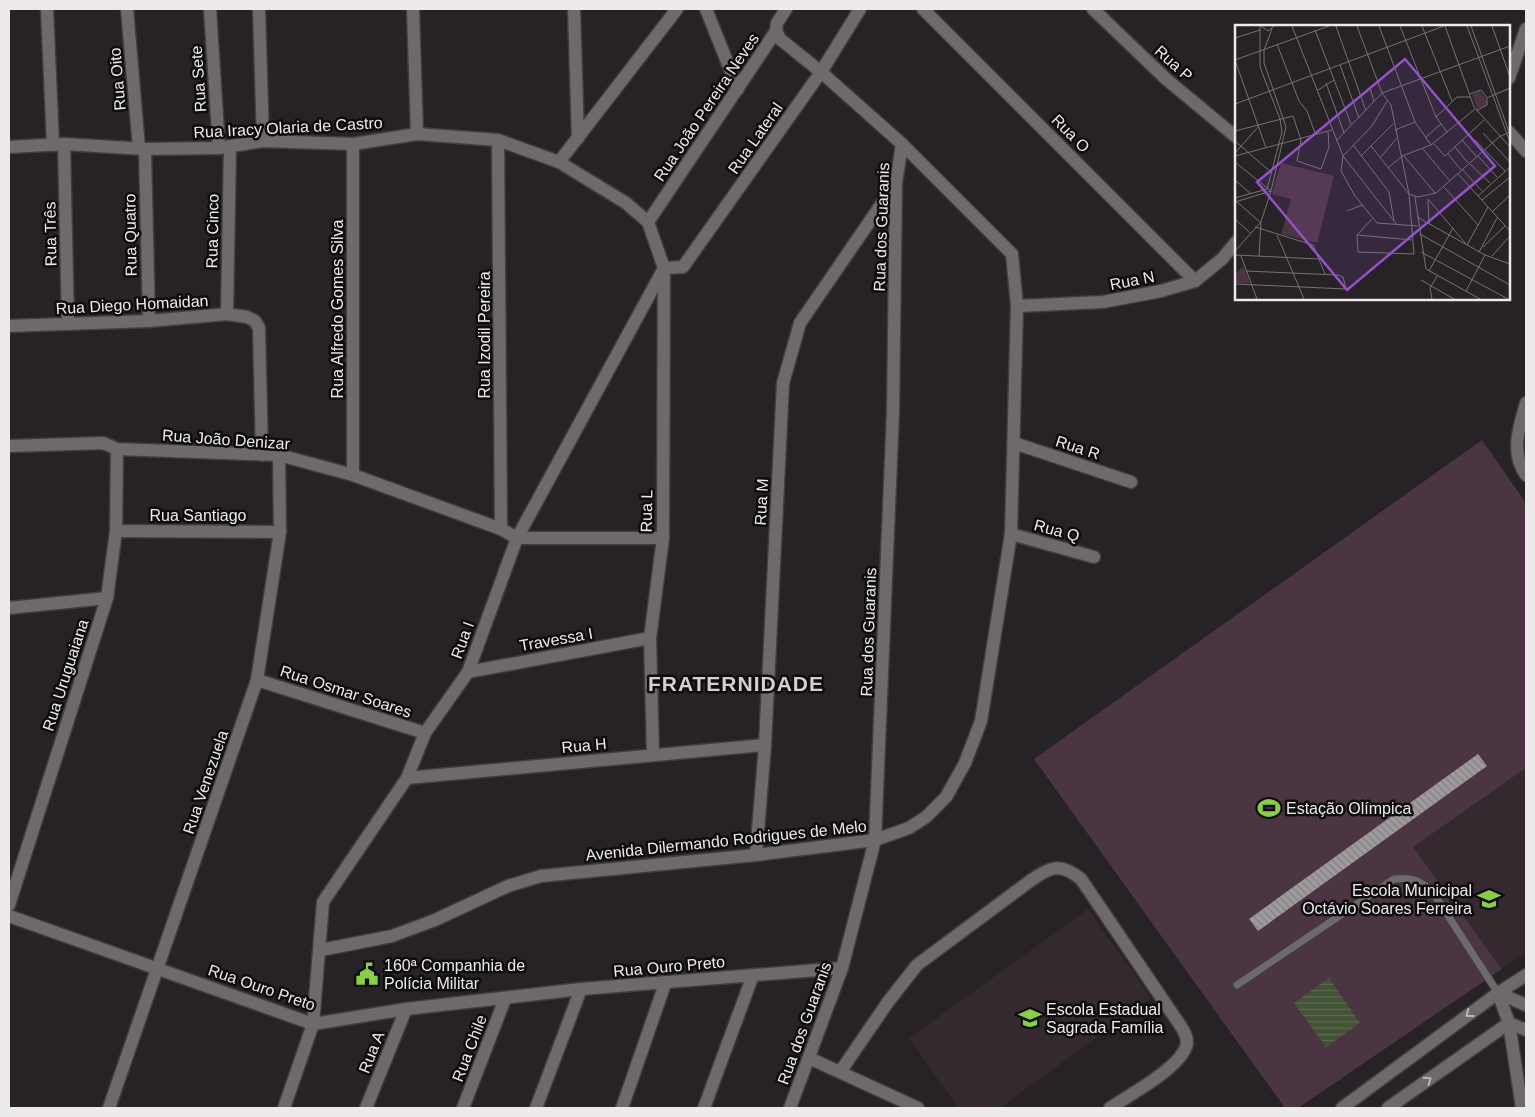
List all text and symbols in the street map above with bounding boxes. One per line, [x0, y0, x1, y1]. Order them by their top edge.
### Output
inset map [1235, 25, 1510, 300]
street label: Rua João Pereira Neves [651, 30, 762, 184]
street label: Rua P [1151, 42, 1196, 85]
street label: Rua Sete [188, 45, 209, 113]
street label: Rua Oito [106, 47, 129, 111]
street label: Rua Lateral [725, 100, 786, 177]
street label: Rua O [1048, 111, 1093, 156]
street label: Rua Iracy Olaria de Castro [193, 114, 383, 141]
street label: Rua dos Guaranis [871, 162, 892, 292]
street label: Rua Quatro [121, 193, 140, 276]
street label: Rua Cinco [203, 193, 222, 269]
street label: Rua Três [41, 201, 60, 267]
street label: Rua Alfredo Gomes Silva [329, 220, 346, 398]
street label: Rua N [1108, 268, 1156, 293]
street label: Rua Izodil Pereira [476, 271, 493, 399]
street label: Rua Diego Homaidan [55, 292, 209, 317]
street label: Rua João Denizar [161, 427, 291, 452]
street label: Rua R [1054, 432, 1102, 463]
street label: Rua M [752, 478, 771, 526]
street label: Rua L [638, 489, 655, 533]
street label: Rua Santiago [150, 507, 247, 524]
street label: Rua Q [1032, 516, 1081, 545]
street label: Rua dos Guaranis [858, 567, 879, 697]
street label: Rua Uruguaiana [39, 617, 92, 733]
street label: Rua I [448, 619, 477, 661]
street label: Travessa I [518, 625, 594, 654]
street label: Rua Osmar Soares [278, 662, 414, 721]
district label: FRATERNIDADE [648, 672, 824, 695]
street label: Rua Venezuela [180, 728, 231, 836]
street label: Rua H [561, 735, 607, 756]
sports icon: Estação Olímpica [1256, 795, 1282, 821]
place label: Estação Olímpica [1286, 800, 1411, 817]
street label: Avenida Dilermando Rodrigues de Melo [585, 817, 868, 864]
place label: Escola Municipal Octávio Soares Ferreira [1302, 882, 1472, 917]
school or university icon: Escola Municipal Octávio Soares Ferreira [1476, 886, 1502, 912]
street label: Rua Ouro Preto [612, 953, 726, 980]
place label: 160ª Companhia de Polícia Militar [384, 957, 525, 992]
street label: Rua dos Guaranis [774, 960, 835, 1087]
street label: Rua Ouro Preto [206, 961, 318, 1014]
public building icon: 160ª Companhia de Polícia Militar [354, 961, 380, 987]
place label: Escola Estadual Sagrada Família [1046, 1001, 1163, 1036]
school or university icon: Escola Estadual Sagrada Família [1017, 1005, 1043, 1031]
one-way arrow [1465, 1008, 1475, 1017]
street label: Rua Chile [449, 1012, 490, 1084]
street label: Rua A [355, 1028, 388, 1076]
one-way arrow [1422, 1077, 1432, 1086]

